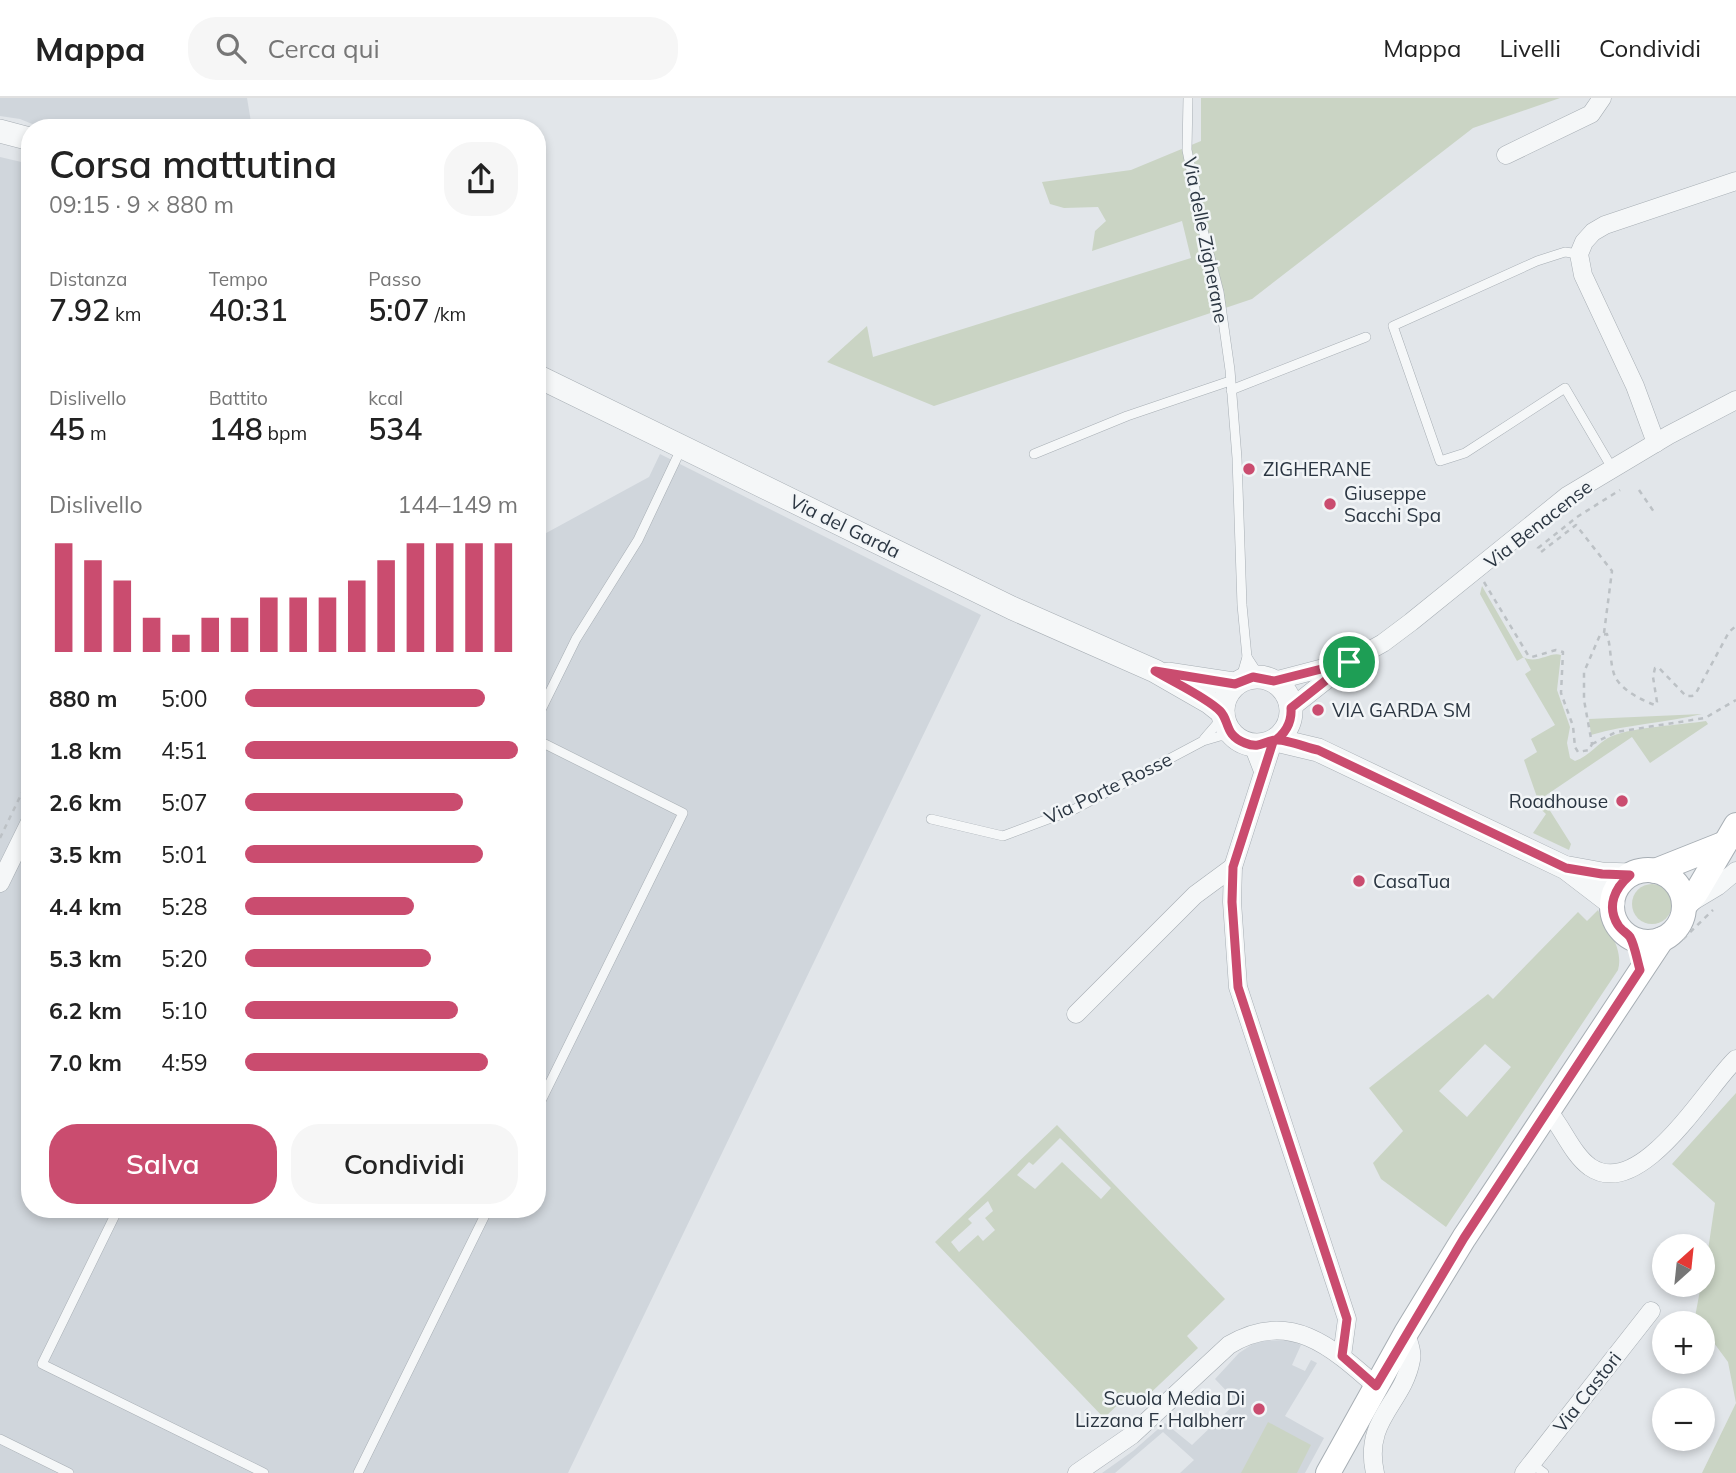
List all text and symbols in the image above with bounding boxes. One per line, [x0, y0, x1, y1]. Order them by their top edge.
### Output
search box [188, 17, 678, 80]
text: Mappa [35, 28, 146, 69]
icon: search [212, 29, 250, 67]
text: Cerca qui [268, 32, 380, 65]
text: Mappa [1383, 33, 1461, 63]
text: Livelli [1499, 33, 1561, 63]
text: Condividi [1599, 33, 1701, 63]
text: Corsa mattutina [49, 140, 337, 188]
button: share [444, 142, 518, 216]
street label: Via delle Zigherane [1178, 155, 1234, 325]
text: 09:15 · 9 × 880 m [49, 190, 234, 219]
text: Distanza [49, 267, 127, 291]
text: Tempo [209, 267, 268, 291]
text: Passo [368, 267, 421, 291]
text: 7.92 [49, 291, 110, 329]
text: 40:31 [209, 291, 288, 329]
text: 5:07 [368, 291, 429, 329]
text: km [110, 302, 142, 326]
text: /km [429, 302, 466, 326]
text: Dislivello [49, 386, 126, 410]
text: Battito [209, 386, 268, 410]
text: kcal [368, 386, 403, 410]
text: 45 [49, 410, 85, 448]
text: 148 [209, 410, 263, 448]
text: 534 [368, 410, 422, 448]
text: m [85, 421, 107, 445]
text: bpm [263, 421, 307, 445]
place label: ZIGHERANE [1263, 457, 1371, 481]
marker: ZIGHERANE [1241, 461, 1257, 477]
street label: Via Benacense [1479, 474, 1597, 574]
place label: Giuseppe Sacchi Spa [1344, 481, 1441, 527]
street label: Via del Garda [786, 489, 904, 563]
text: Dislivello [49, 490, 143, 519]
text: 144–149 m [397, 490, 518, 519]
marker: Giuseppe Sacchi Spa [1322, 496, 1338, 512]
pin [1319, 632, 1379, 692]
icon: arrive [1330, 643, 1368, 681]
text: 880 m [49, 684, 117, 713]
text: 5:00 [161, 684, 208, 713]
place label: VIA GARDA SM [1332, 698, 1471, 722]
marker: VIA GARDA SM [1310, 702, 1326, 718]
text: 1.8 km [49, 736, 122, 765]
text: 4:51 [161, 736, 208, 765]
street label: Via Porte Rosse [1040, 747, 1176, 829]
text: 2.6 km [49, 788, 122, 817]
text: 5:07 [161, 788, 208, 817]
place label: Roadhouse [1509, 789, 1608, 813]
marker: Roadhouse [1614, 793, 1630, 809]
text: 3.5 km [49, 840, 122, 869]
text: 5:01 [161, 840, 208, 869]
place label: CasaTua [1373, 869, 1450, 893]
marker: CasaTua [1351, 873, 1367, 889]
text: 4.4 km [49, 892, 122, 921]
text: 5:28 [161, 892, 208, 921]
text: 5.3 km [49, 944, 122, 973]
text: 5:20 [161, 944, 208, 973]
text: 6.2 km [49, 996, 122, 1025]
text: 5:10 [161, 996, 208, 1025]
text: 7.0 km [49, 1048, 122, 1077]
text: 4:59 [161, 1048, 208, 1077]
button: Salva [49, 1124, 277, 1204]
button: Condividi [291, 1124, 518, 1204]
north arrow [1652, 1234, 1715, 1297]
map controls [1652, 1234, 1715, 1451]
button: + [1652, 1311, 1715, 1374]
street label: Via Castori [1548, 1347, 1626, 1437]
place label: Scuola Media Di Lizzana F. Halbherr [1075, 1386, 1245, 1432]
button: − [1652, 1388, 1715, 1451]
marker: Scuola Media Di Lizzana F. Halbherr [1251, 1401, 1267, 1417]

